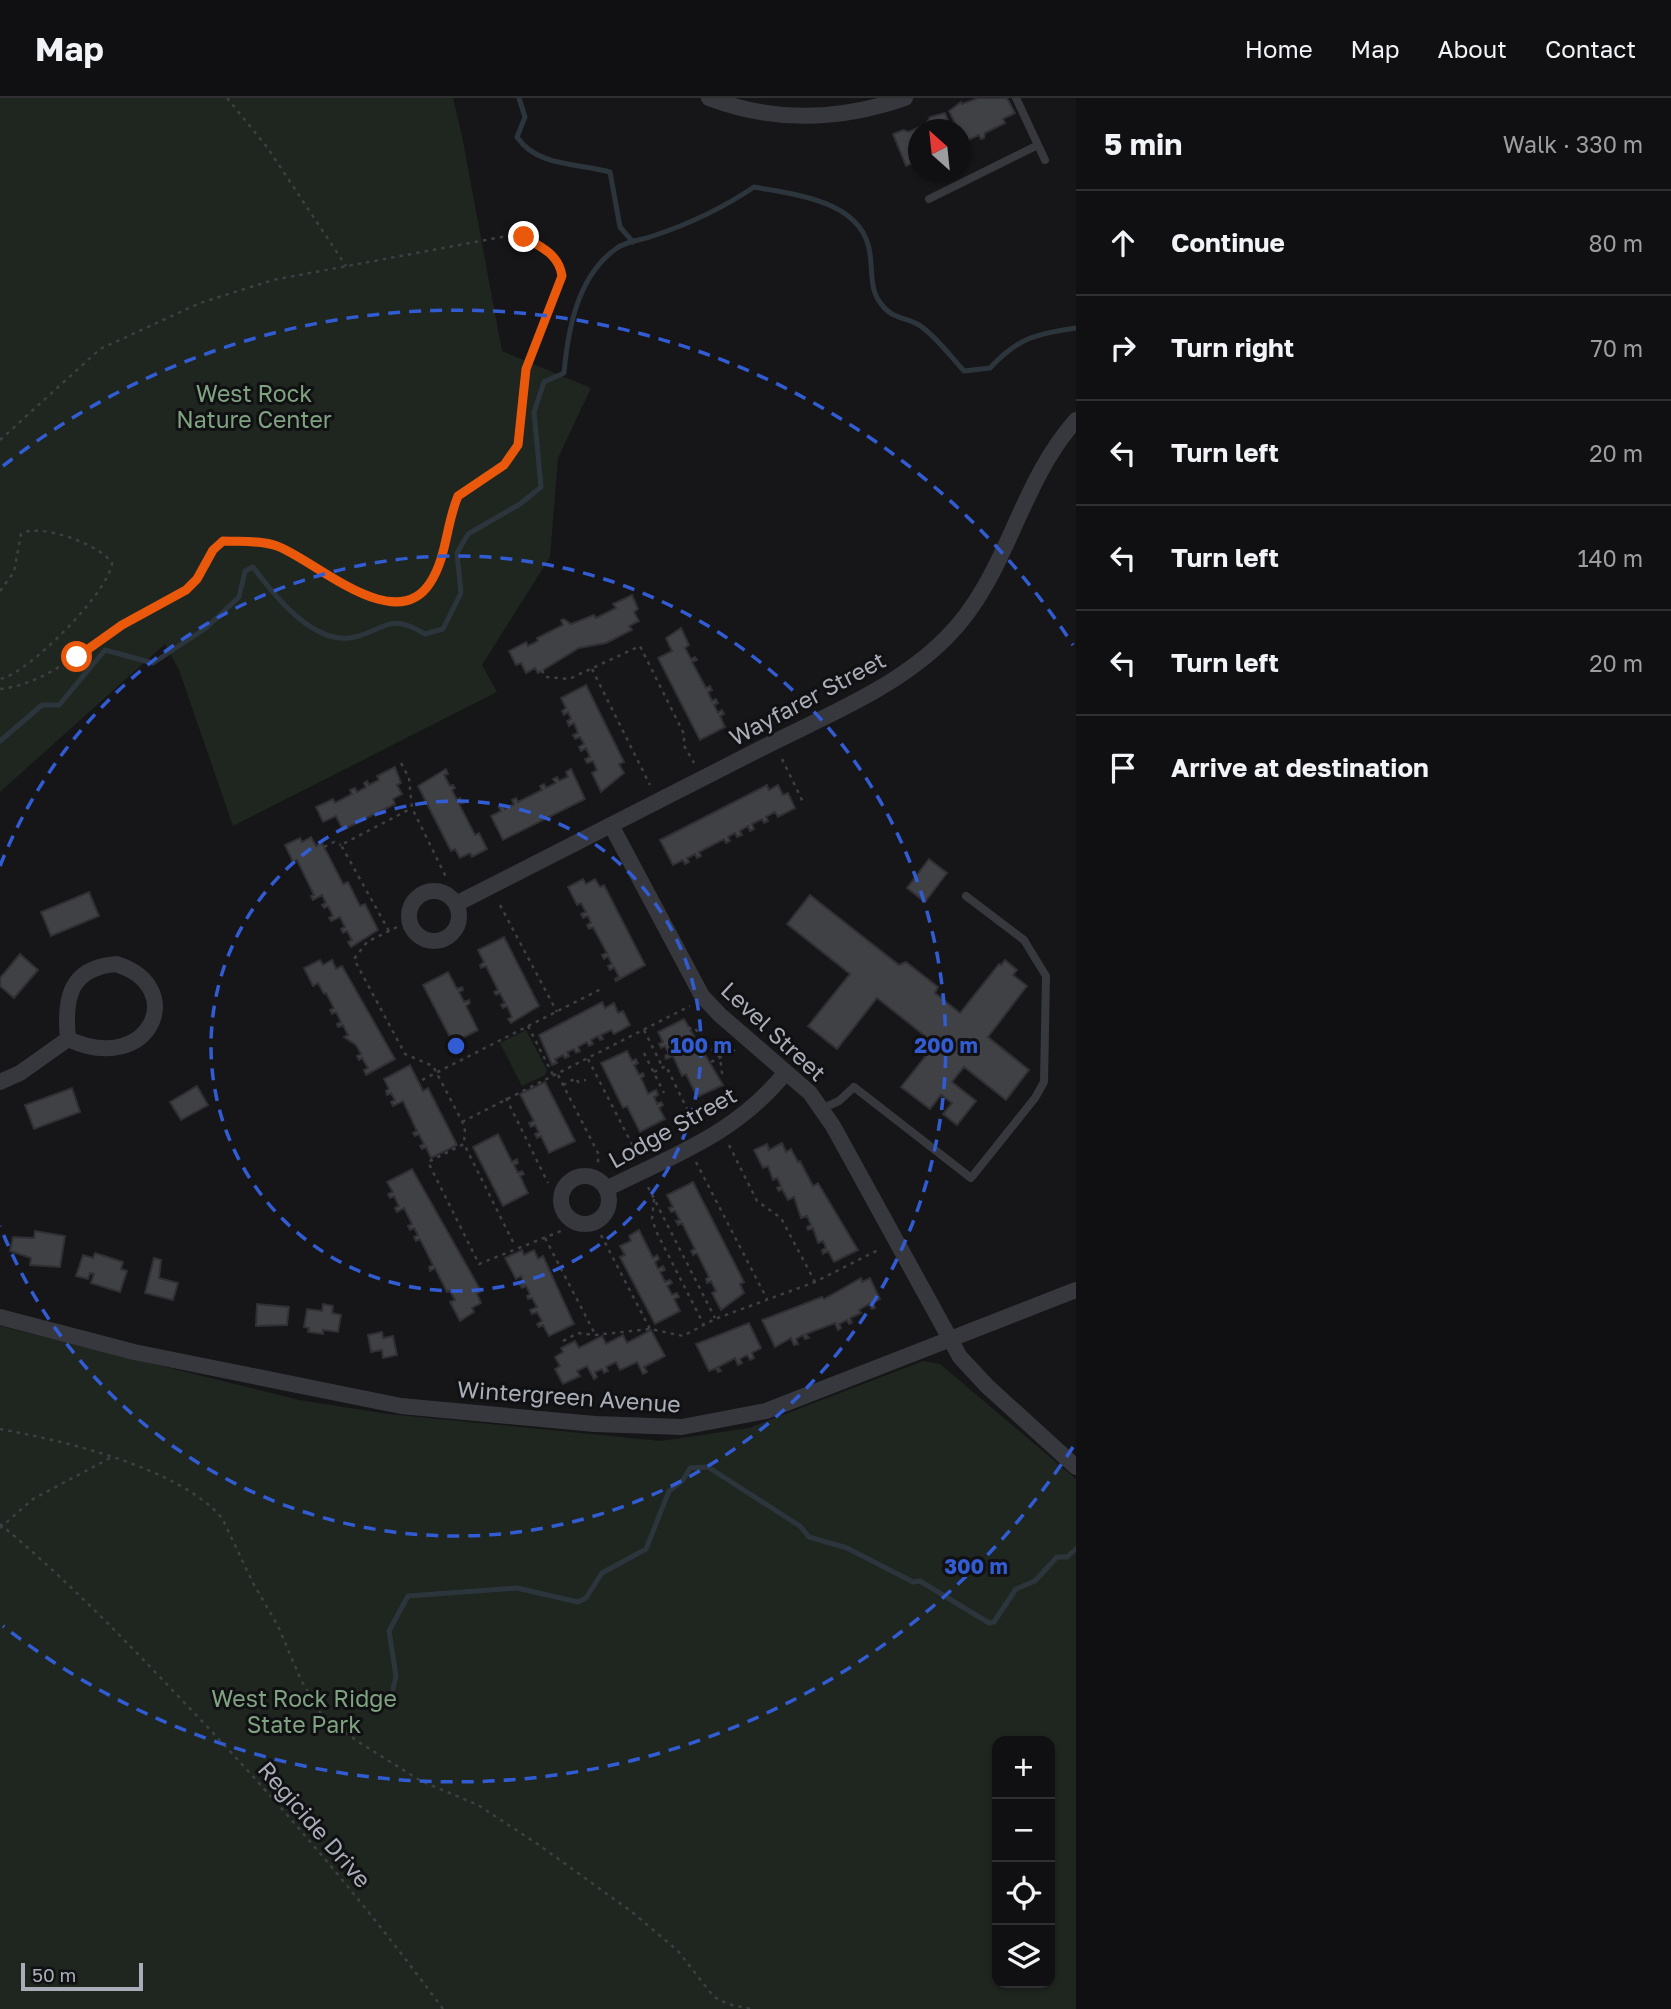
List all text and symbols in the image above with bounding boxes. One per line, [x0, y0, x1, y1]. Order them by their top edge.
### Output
text: Map [35, 29, 104, 68]
text: Home [1245, 34, 1313, 63]
text: Map [1351, 34, 1400, 63]
text: About [1438, 34, 1507, 63]
text: Contact [1545, 34, 1636, 63]
north arrow [908, 119, 971, 182]
text: 5 min [1104, 126, 1182, 162]
text: Walk · 330 m [1503, 130, 1643, 158]
route end [508, 221, 539, 252]
icon: ahead [1104, 224, 1142, 262]
text: Continue [1171, 227, 1285, 258]
text: 80 m [1589, 229, 1643, 257]
icon: right [1104, 329, 1142, 367]
text: Turn right [1171, 332, 1294, 363]
text: 70 m [1590, 334, 1643, 362]
park label: West Rock Nature Center [176, 379, 332, 433]
icon: left [1104, 434, 1142, 472]
text: Turn left [1171, 437, 1279, 468]
text: 20 m [1589, 439, 1643, 467]
icon: left [1104, 539, 1142, 577]
text: Turn left [1171, 542, 1279, 573]
text: 140 m [1577, 544, 1643, 572]
route start [61, 641, 92, 672]
icon: left [1104, 644, 1142, 682]
street label: Wayfarer Street [724, 645, 890, 751]
text: Turn left [1171, 647, 1279, 678]
text: 20 m [1589, 649, 1643, 677]
icon: arrive [1104, 749, 1142, 787]
text: Arrive at destination [1171, 752, 1429, 783]
street label: Level Street [716, 976, 832, 1086]
text: 100 m [670, 1032, 732, 1058]
text: 200 m [914, 1032, 978, 1058]
centre of rings [444, 1034, 468, 1058]
street label: Lodge Street [603, 1080, 741, 1174]
street label: Wintergreen Avenue [456, 1374, 682, 1418]
text: 300 m [944, 1553, 1008, 1579]
park label: West Rock Ridge State Park [211, 1684, 397, 1738]
map controls [992, 1736, 1055, 1988]
button: + [992, 1736, 1055, 1799]
street label: Regicide Drive [253, 1755, 377, 1893]
button: − [992, 1799, 1055, 1862]
button: locate [992, 1862, 1055, 1925]
button: layers [992, 1925, 1055, 1988]
scale bar [21, 1960, 144, 1992]
text: 50 m [32, 1963, 76, 1986]

